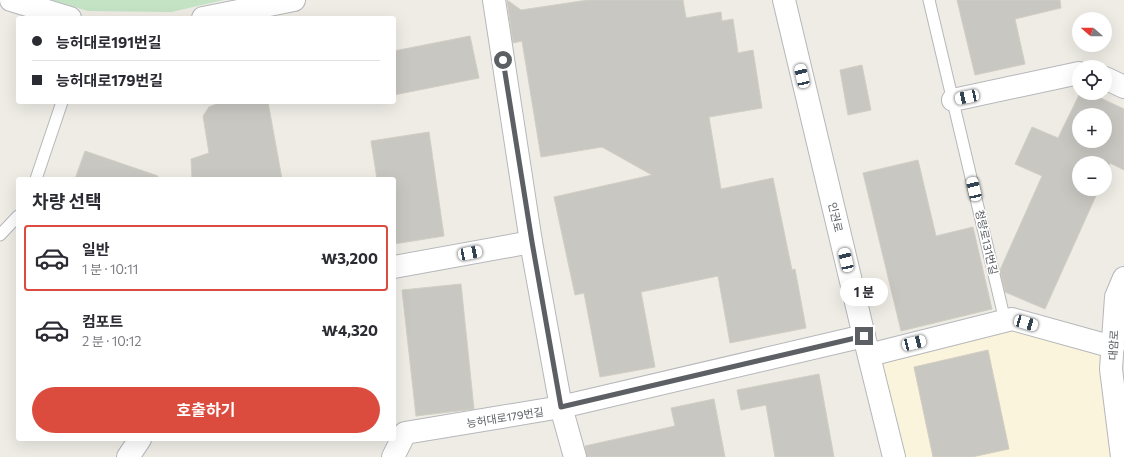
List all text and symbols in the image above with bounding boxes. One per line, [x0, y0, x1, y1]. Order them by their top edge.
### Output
north arrow [1072, 12, 1112, 52]
map controls [1072, 12, 1112, 196]
text: 능허대로191번길 [56, 33, 162, 51]
route start [494, 51, 512, 69]
button: locate [1072, 60, 1112, 100]
car [793, 63, 811, 89]
text: 능허대로179번길 [56, 71, 163, 89]
car [954, 89, 980, 105]
button: + [1072, 108, 1112, 148]
button: − [1072, 156, 1112, 196]
car [965, 176, 983, 202]
text: 차량 선택 [32, 190, 102, 212]
street label: 인권로 [826, 201, 846, 233]
street label: 청량로131번길 [973, 208, 1001, 276]
icon: car [34, 240, 70, 276]
text: 일반 [82, 240, 110, 258]
car [457, 245, 483, 261]
car [837, 247, 855, 273]
text: ₩3,200 [321, 249, 378, 267]
text: 1 분 · 10:11 [82, 261, 138, 277]
callout: 1 분 [840, 278, 888, 306]
text: 1 분 [854, 284, 874, 300]
icon: car [34, 312, 70, 348]
text: 컴포트 [82, 312, 123, 330]
car [1013, 314, 1039, 332]
text: ₩4,320 [322, 321, 378, 339]
route end [855, 327, 873, 345]
street label: 대암로 [1106, 329, 1120, 361]
text: 2 분 · 10:12 [82, 333, 142, 349]
car [901, 334, 927, 352]
button: 호출하기 [32, 387, 380, 433]
street label: 능허대로179번길 [466, 404, 544, 430]

